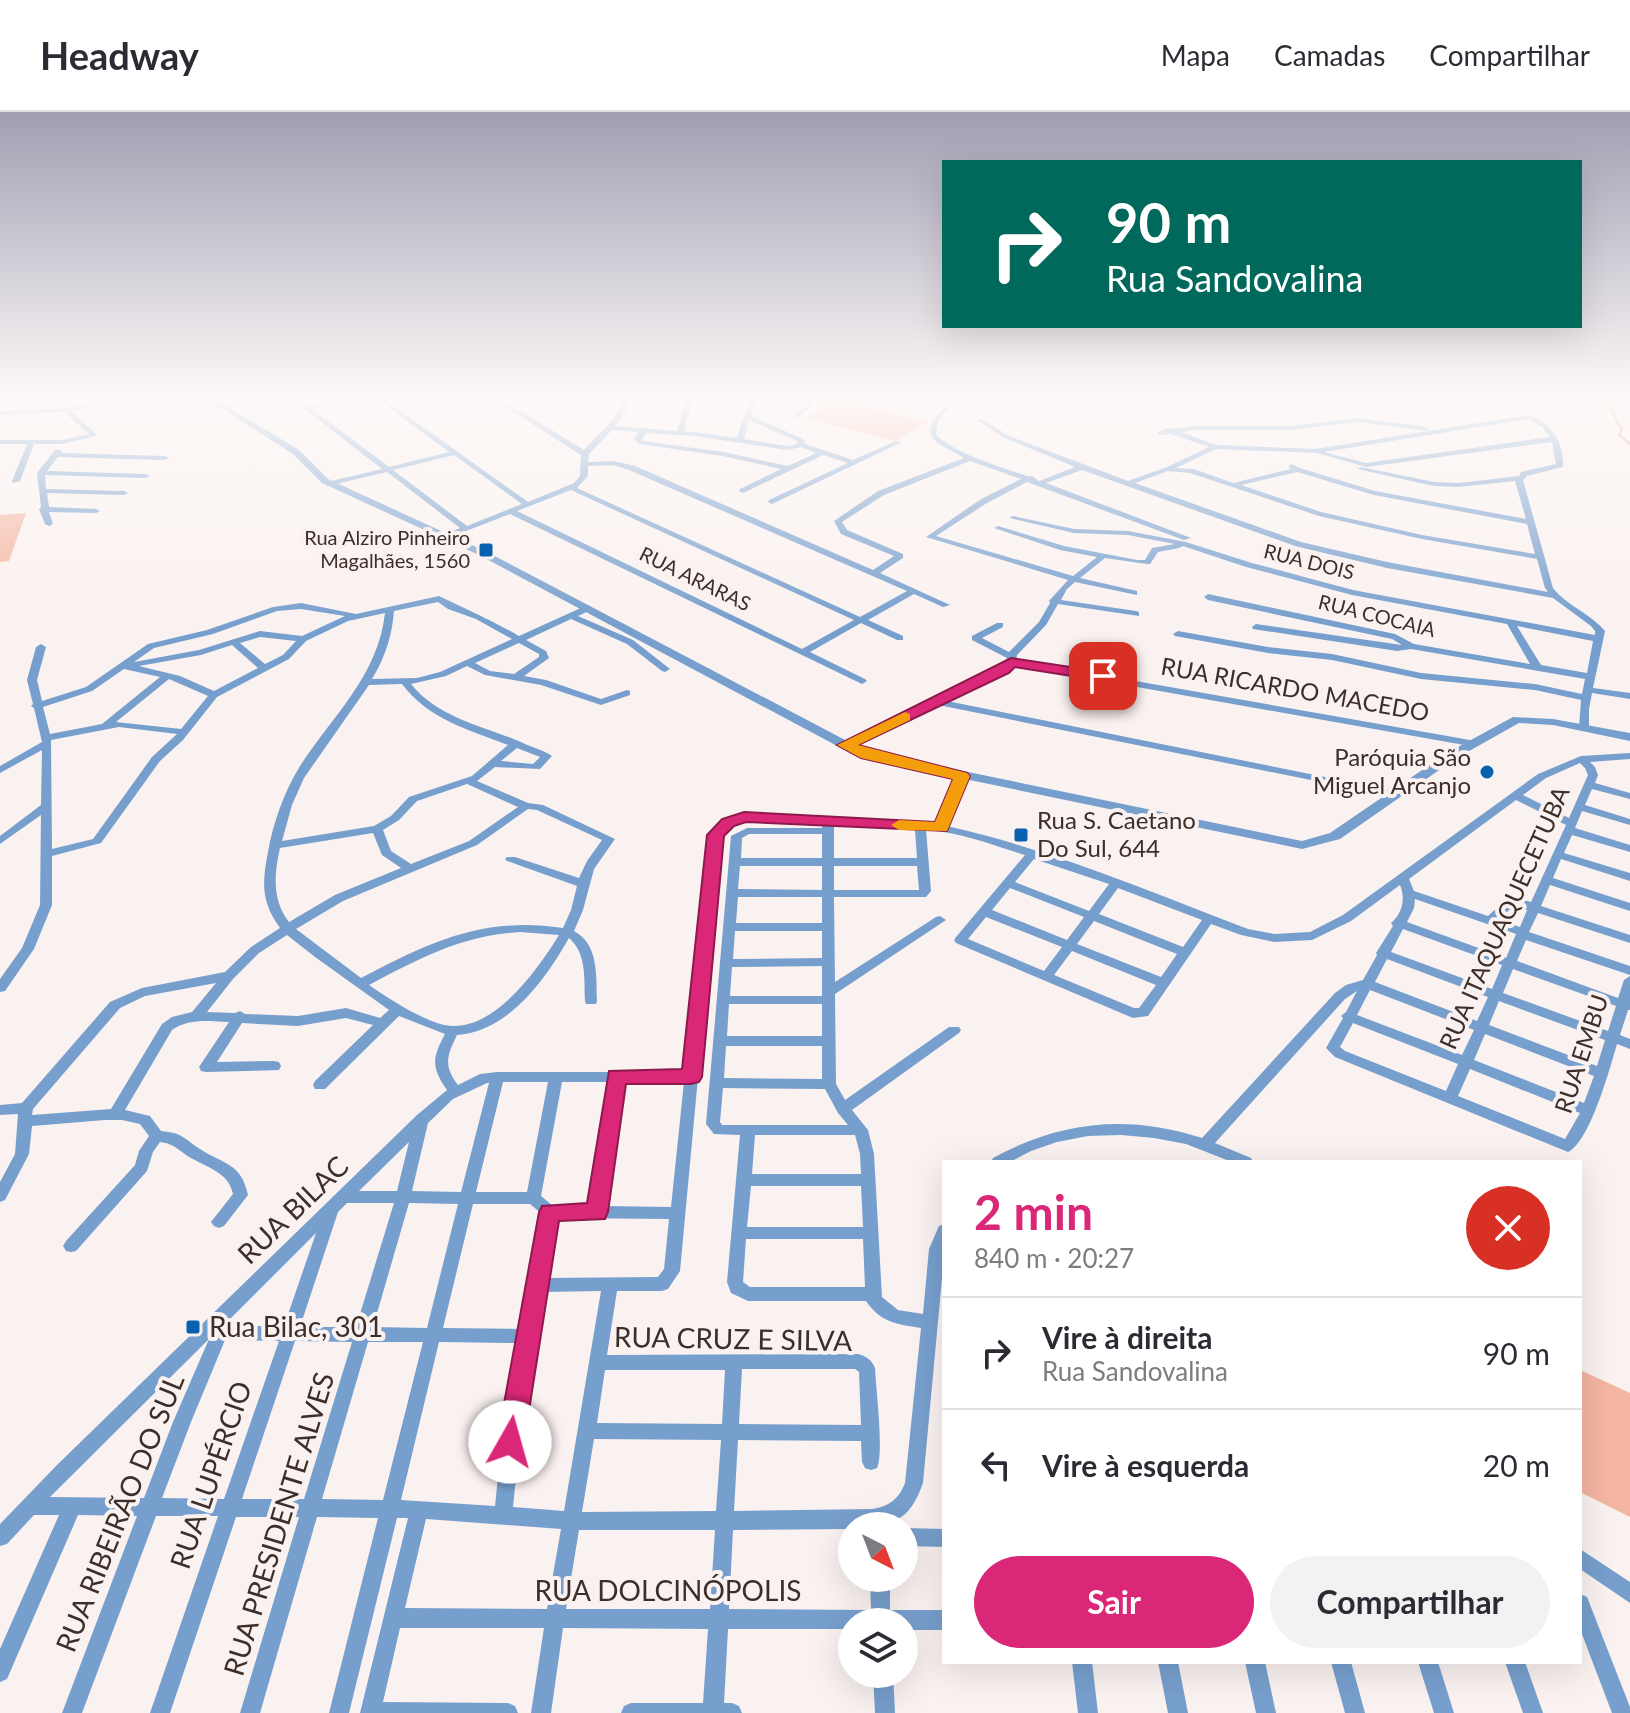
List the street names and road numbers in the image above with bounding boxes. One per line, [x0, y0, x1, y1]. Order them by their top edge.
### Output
street label: RUA DOIS [1261, 538, 1357, 584]
street label: RUA ARARAS [636, 541, 755, 615]
street label: RUA COCAIA [1316, 589, 1439, 641]
street label: RUA RICARDO MACEDO [1159, 651, 1432, 726]
street label: RUA ITAQUAQUECETUBA [1432, 781, 1575, 1053]
street label: RUA EMBU [1548, 991, 1613, 1117]
street label: RUA BILAC [230, 1148, 355, 1270]
street label: RUA CRUZ E SILVA [614, 1319, 852, 1357]
street label: RUA PRESIDENTE ALVES [216, 1368, 340, 1679]
street label: RUA RIBEIRÃO DO SUL [48, 1369, 190, 1657]
street label: RUA LUPÉRCIO [162, 1376, 258, 1573]
street label: RUA DOLCINÓPOLIS [535, 1573, 801, 1607]

